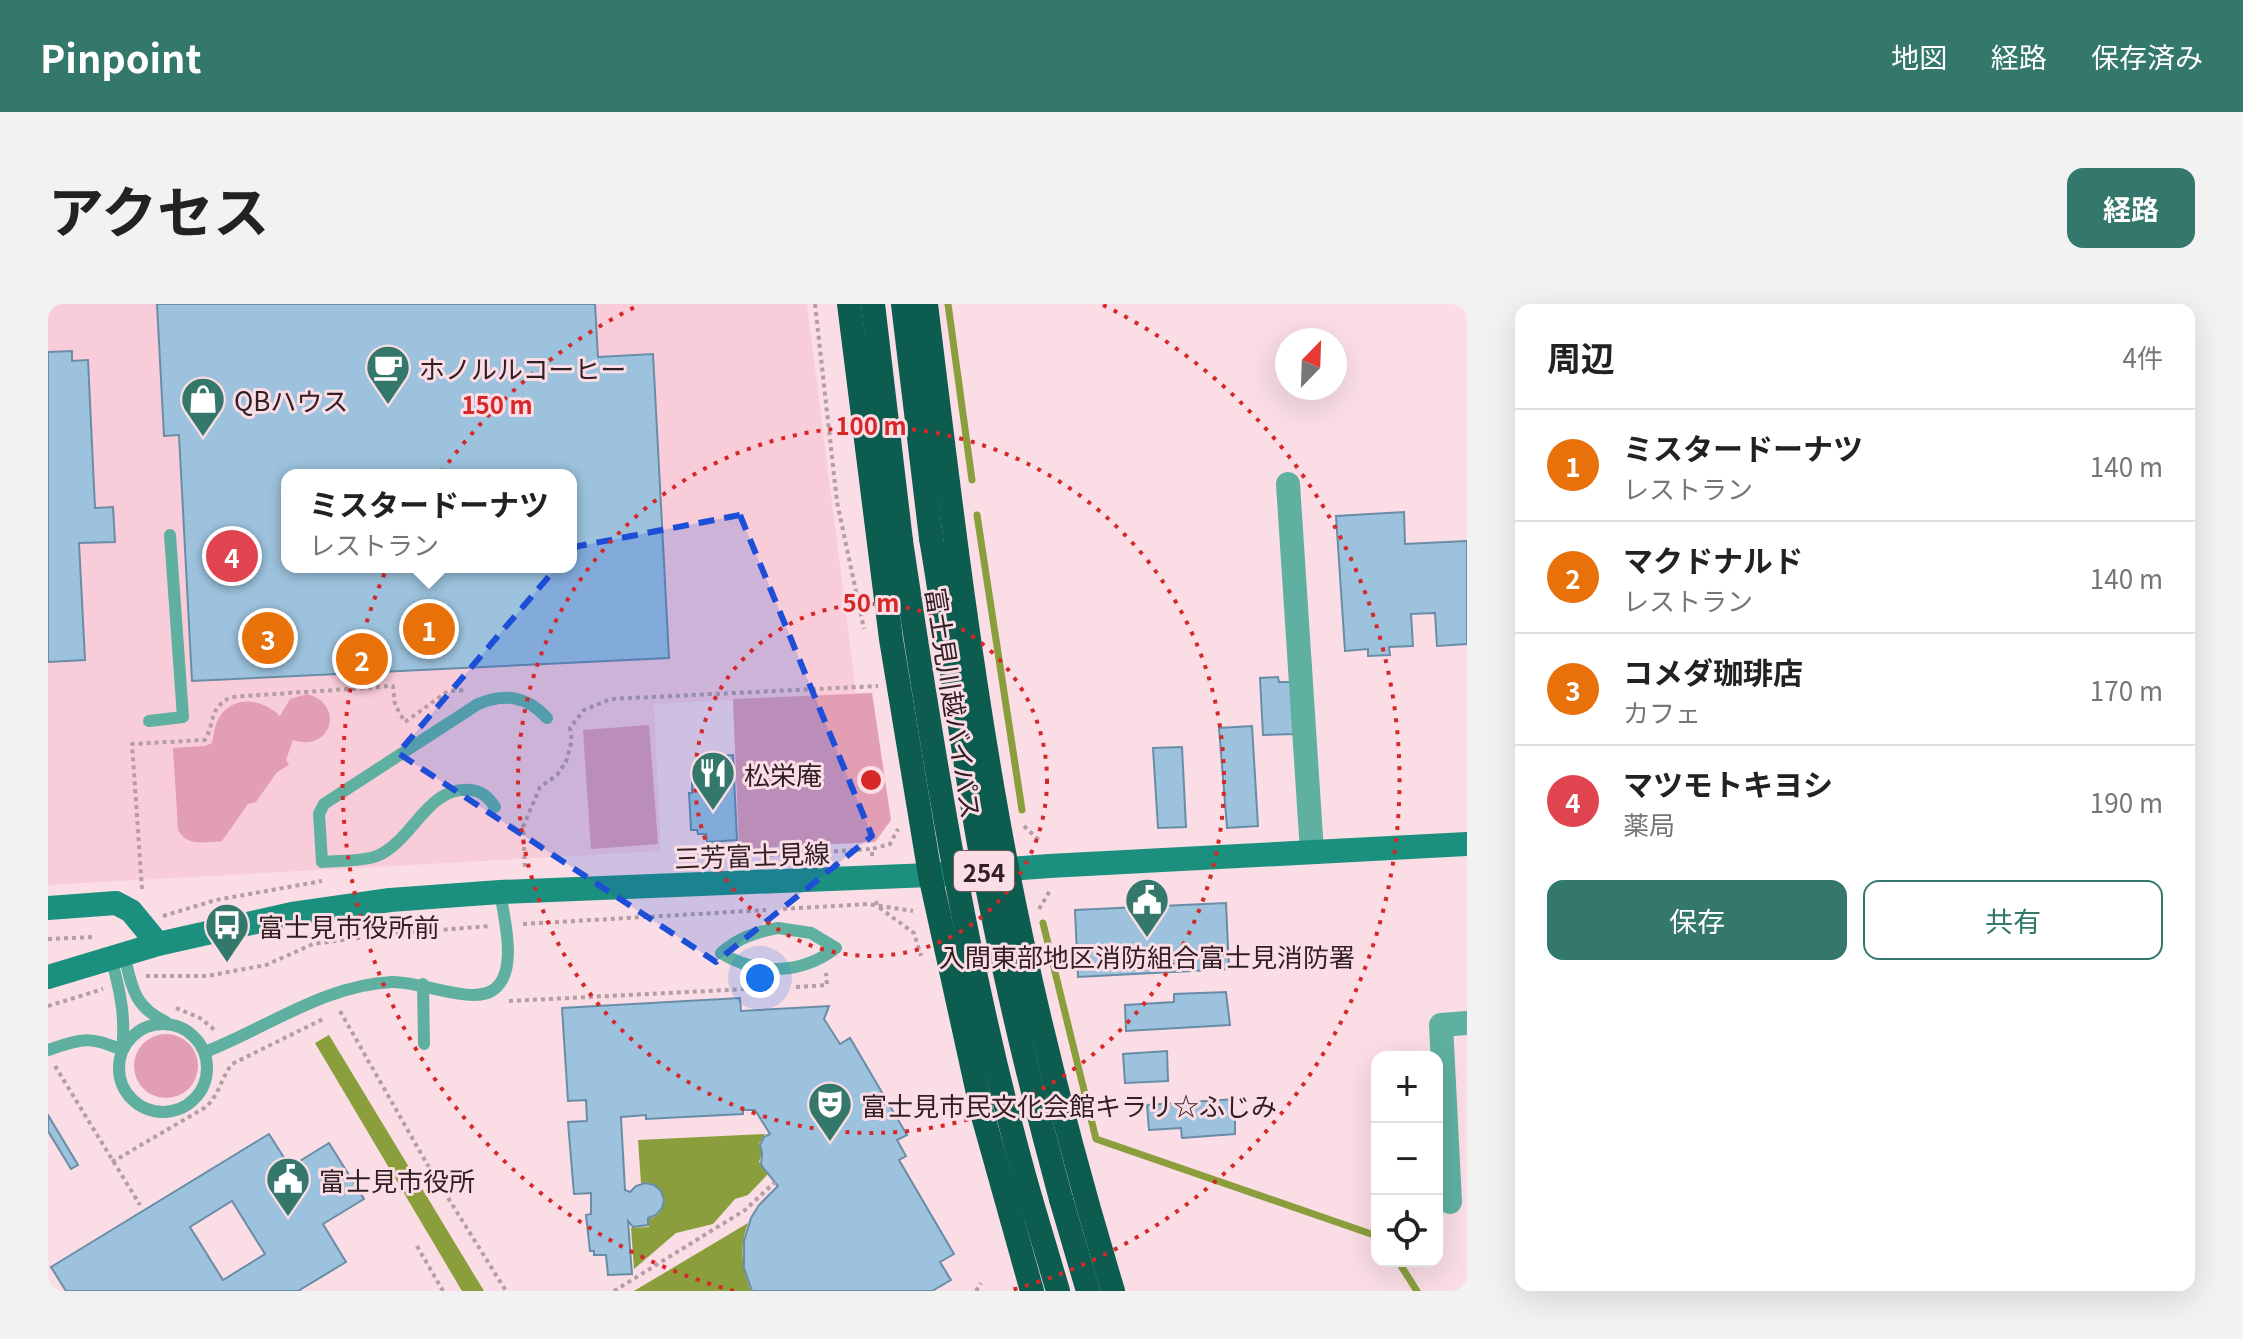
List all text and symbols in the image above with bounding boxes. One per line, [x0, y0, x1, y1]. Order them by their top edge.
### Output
text: Pinpoint [40, 29, 201, 84]
text: 地図 [1891, 36, 1947, 76]
text: 経路 [1991, 36, 2047, 76]
text: 保存済み [2091, 36, 2203, 76]
text: アクセス [48, 168, 269, 249]
button: 経路 [2067, 168, 2195, 248]
north arrow [1275, 328, 1347, 400]
text: 周辺 [1547, 332, 1615, 381]
text: 4件 [2123, 338, 2163, 375]
cafe icon: ホノルルコーヒー [364, 343, 412, 406]
place label: ホノルルコーヒー [419, 349, 626, 386]
shop icon: QBハウス [179, 375, 227, 438]
place label: QBハウス [234, 381, 348, 418]
text: 150 m [461, 386, 533, 421]
text: 100 m [835, 407, 907, 442]
text: ミスタードーナツ [1623, 425, 1863, 469]
text: 1 [1565, 447, 1581, 484]
text: 140 m [2090, 447, 2163, 484]
popup [281, 469, 577, 573]
text: レストラン [1623, 469, 1753, 506]
text: ミスタードーナツ [309, 481, 549, 525]
text: レストラン [309, 525, 439, 562]
pin: 4 [206, 526, 258, 586]
text: マクドナルド [1623, 537, 1803, 581]
text: 2 [1565, 559, 1581, 596]
text: 140 m [2090, 559, 2163, 596]
text: レストラン [1623, 581, 1753, 618]
text: 50 m [843, 584, 899, 619]
street label: 富士見川越バイパス [918, 585, 992, 821]
pin: 1 [403, 599, 455, 659]
pin: 3 [242, 608, 294, 668]
pin: 2 [336, 629, 388, 689]
text: コメダ珈琲店 [1623, 649, 1803, 693]
text: 3 [1565, 671, 1581, 708]
text: 170 m [2090, 671, 2163, 708]
text: カフェ [1623, 693, 1701, 730]
restaurant icon: 松栄庵 [689, 749, 737, 812]
place label: 松栄庵 [744, 755, 822, 792]
text: マツモトキヨシ [1623, 761, 1833, 805]
centre of rings [857, 766, 885, 794]
text: 4 [1565, 783, 1581, 820]
text: 190 m [2090, 783, 2163, 820]
text: 薬局 [1623, 805, 1675, 842]
street label: 三芳富士見線 [673, 833, 831, 875]
road number: 254 [954, 851, 1014, 891]
public building icon: 入間東部地区消防組合富士見消防署 [1123, 876, 1171, 939]
button: 保存 [1547, 880, 1847, 960]
button: 共有 [1863, 880, 2163, 960]
bus stop icon: 富士見市役所前 [203, 901, 251, 964]
place label: 富士見市役所前 [258, 907, 440, 944]
place label: 入間東部地区消防組合富士見消防署 [939, 937, 1355, 974]
your location [740, 958, 780, 998]
map controls [1371, 1051, 1443, 1267]
button: + [1371, 1051, 1443, 1123]
theatre icon: 富士見市民文化会館キラリ☆ふじみ [806, 1080, 854, 1143]
place label: 富士見市民文化会館キラリ☆ふじみ [861, 1086, 1277, 1123]
button: − [1371, 1123, 1443, 1195]
public building icon: 富士見市役所 [264, 1155, 312, 1218]
place label: 富士見市役所 [319, 1161, 475, 1198]
button: locate [1371, 1195, 1443, 1267]

